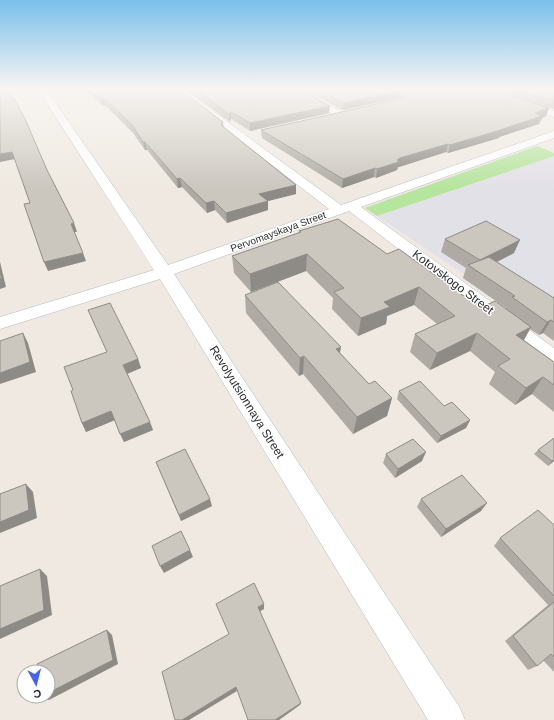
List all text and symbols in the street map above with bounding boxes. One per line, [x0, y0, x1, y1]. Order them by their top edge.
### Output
street label: Pervomayskaya Street [229, 209, 328, 254]
street label: Kotovskogo Street [410, 247, 497, 317]
street label: Revolyutsionnaya Street [207, 343, 288, 461]
north arrow [16, 664, 56, 704]
text: С [32, 687, 42, 700]

